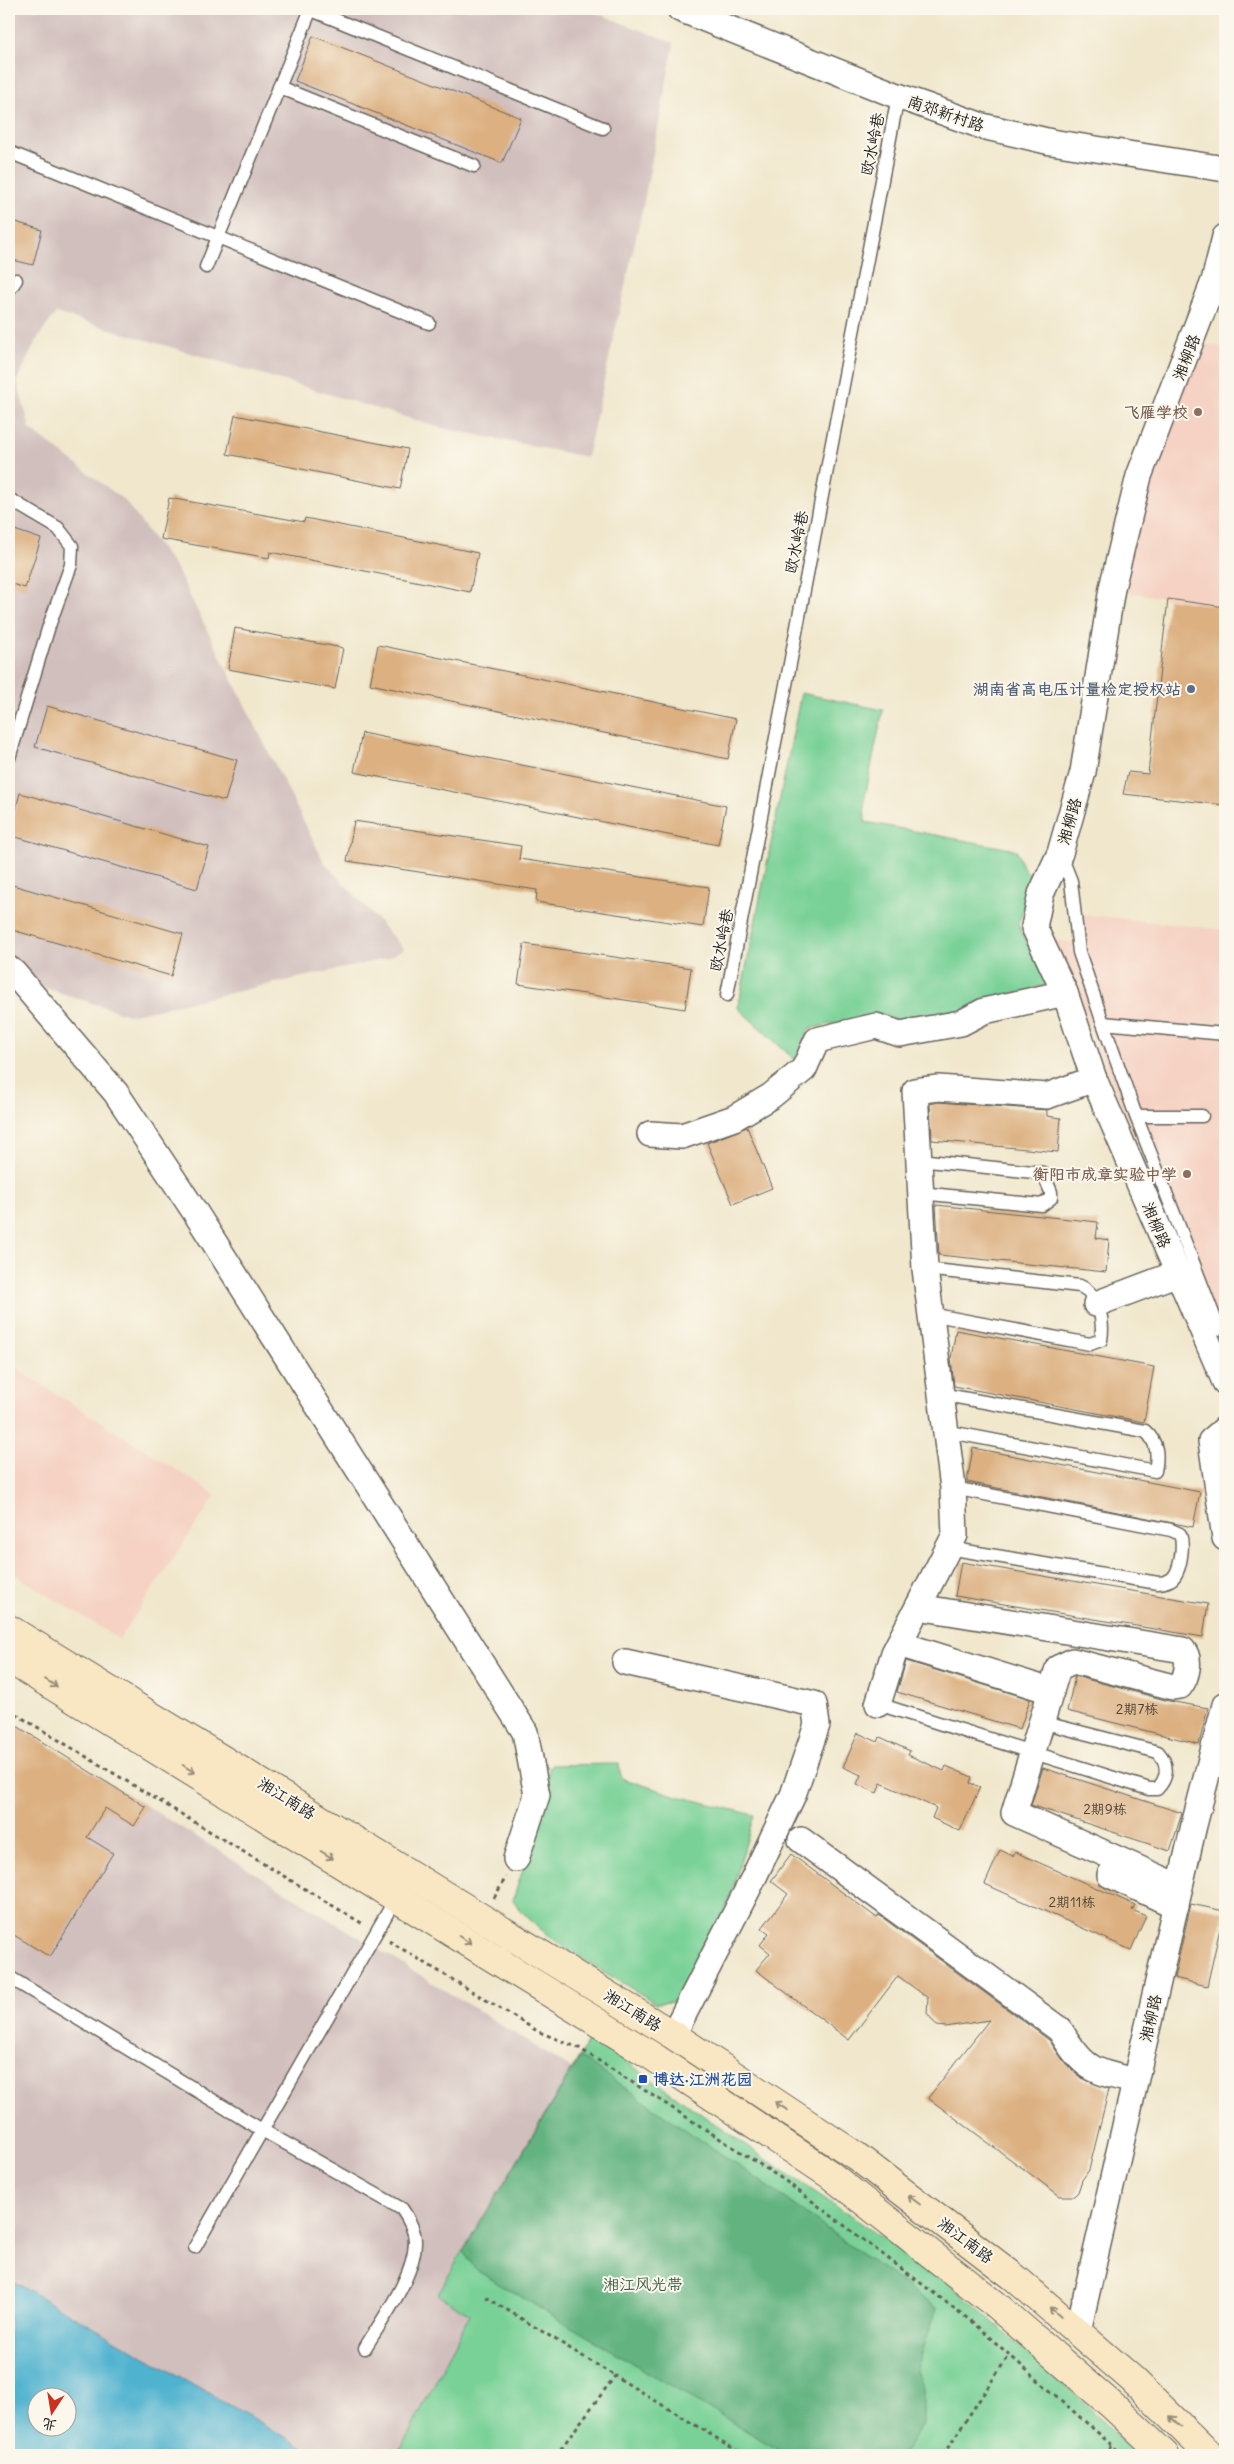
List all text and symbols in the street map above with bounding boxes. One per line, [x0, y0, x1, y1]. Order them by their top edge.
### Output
street label: 南郊新村路 [905, 91, 987, 135]
street label: 欧水岭巷 [856, 111, 888, 177]
street label: 湘柳路 [1168, 331, 1204, 383]
place label: 飞雁学校 [1124, 402, 1188, 422]
marker: 飞雁学校 [1192, 406, 1204, 418]
street label: 欧水岭巷 [780, 509, 812, 575]
place label: 湖南省高电压计量检定授权站 [973, 679, 1181, 699]
marker: 湖南省高电压计量检定授权站 [1185, 683, 1197, 695]
street label: 湘柳路 [1053, 795, 1085, 847]
street label: 欧水岭巷 [705, 907, 737, 973]
place label: 衡阳市成章实验中学 [1032, 1164, 1177, 1184]
marker: 衡阳市成章实验中学 [1181, 1168, 1193, 1180]
street label: 湘柳路 [1138, 1199, 1176, 1251]
one-way arrow [43, 1679, 57, 1689]
house number: 2期7栋 [1116, 1700, 1158, 1718]
one-way arrow [181, 1764, 195, 1774]
street label: 湘江南路 [255, 1773, 319, 1823]
house number: 2期9栋 [1083, 1800, 1127, 1818]
one-way arrow [319, 1850, 333, 1860]
house number: 2期11栋 [1049, 1893, 1095, 1911]
one-way arrow [458, 1935, 472, 1946]
street label: 湘江南路 [601, 1985, 665, 2035]
street label: 湘柳路 [1135, 1992, 1165, 2044]
place label: 博达·江洲花园 [653, 2069, 753, 2089]
marker: 博达·江洲花园 [637, 2073, 649, 2085]
one-way arrow [775, 2101, 789, 2111]
one-way arrow [907, 2195, 921, 2205]
street label: 湘江南路 [934, 2213, 998, 2267]
park label: 湘江风光带 [603, 2274, 683, 2294]
one-way arrow [1049, 2306, 1062, 2317]
north arrow [28, 2386, 78, 2436]
text: 北 [41, 2414, 58, 2435]
one-way arrow [1169, 2415, 1181, 2427]

